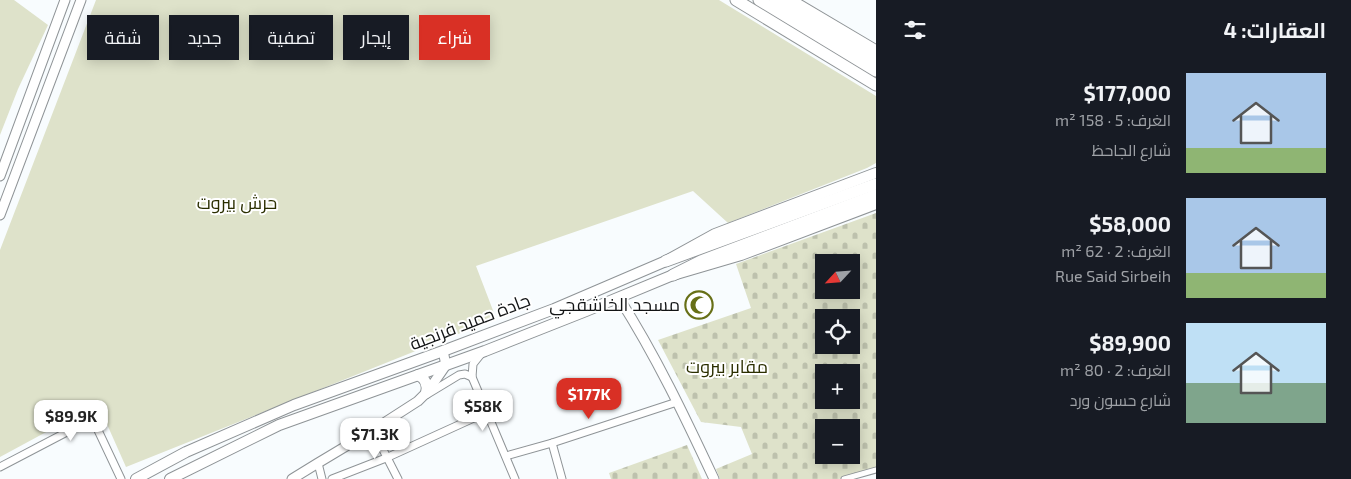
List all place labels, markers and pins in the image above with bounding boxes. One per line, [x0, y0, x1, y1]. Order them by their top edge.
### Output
mosque icon: مسجد الخاشقجي [684, 290, 714, 320]
place label: مسجد الخاشقجي [549, 293, 680, 319]
pin: $177K [554, 378, 624, 420]
pin: $58K [453, 390, 513, 432]
pin: $89.9K [30, 400, 112, 442]
pin: $71.3K [334, 418, 416, 460]

